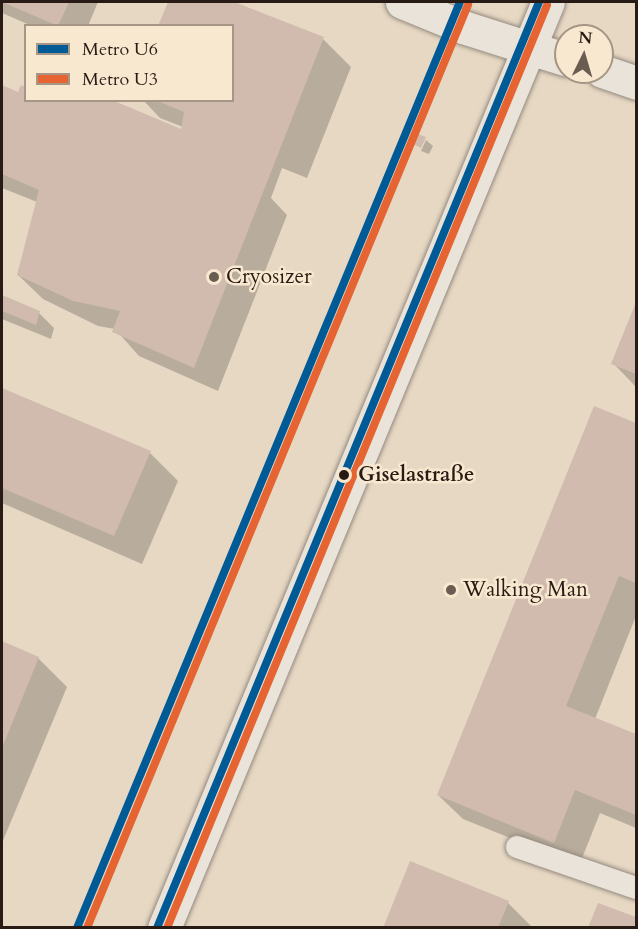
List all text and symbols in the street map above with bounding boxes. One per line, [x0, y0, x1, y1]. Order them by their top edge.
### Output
legend [24, 24, 234, 102]
north arrow [554, 24, 614, 84]
text: N [578, 26, 593, 50]
text: Metro U6 [82, 37, 158, 62]
text: Metro U3 [82, 67, 158, 92]
place label: Cryosizer [226, 264, 312, 290]
marker: Cryosizer [207, 270, 221, 284]
place label: Giselastraße [358, 462, 474, 488]
marker: Giselastraße [335, 466, 353, 484]
place label: Walking Man [463, 577, 588, 603]
marker: Walking Man [444, 583, 458, 597]

